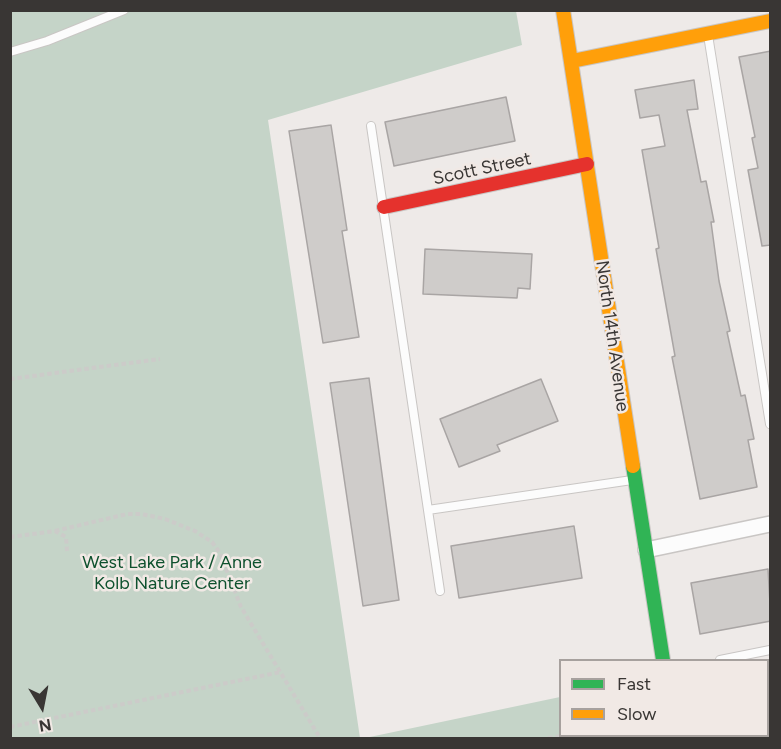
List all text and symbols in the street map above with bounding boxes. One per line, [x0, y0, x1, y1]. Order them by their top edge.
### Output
street label: Scott Street [431, 148, 533, 190]
street label: North 14th Avenue [591, 259, 633, 413]
park label: West Lake Park / Anne Kolb Nature Center [82, 552, 262, 594]
legend [559, 659, 769, 737]
text: Fast [617, 673, 651, 695]
north arrow [12, 677, 72, 737]
text: Slow [617, 703, 656, 725]
text: N [37, 715, 53, 736]

